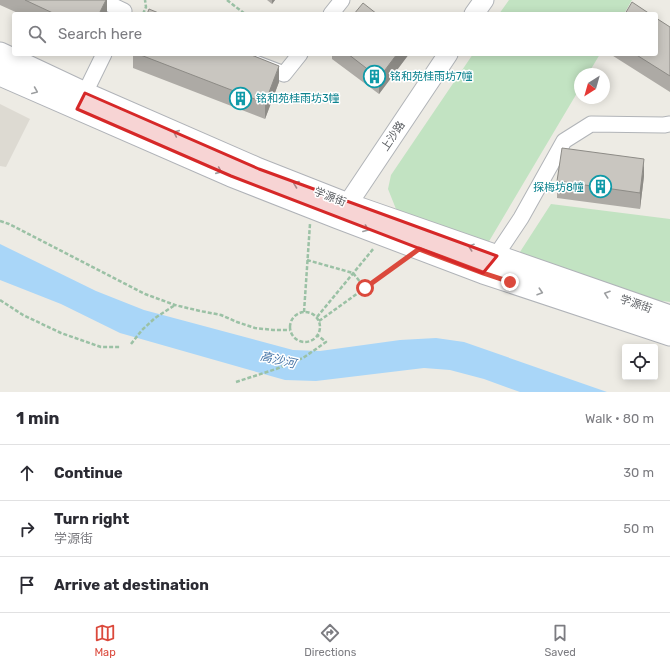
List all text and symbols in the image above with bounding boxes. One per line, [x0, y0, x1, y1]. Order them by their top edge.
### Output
search box [12, 12, 658, 56]
icon: search [26, 23, 48, 45]
text: Search here [58, 25, 142, 43]
building icon: 铭和苑桂雨坊7幢 [361, 63, 387, 89]
north arrow [574, 68, 610, 104]
place label: 铭和苑桂雨坊7幢 [390, 70, 473, 83]
building icon: 铭和苑桂雨坊3幢 [228, 85, 254, 111]
one-way arrow [32, 86, 39, 94]
place label: 铭和苑桂雨坊3幢 [256, 92, 340, 105]
street label: 上沙路 [378, 119, 408, 153]
one-way arrow [173, 130, 181, 138]
one-way arrow [214, 166, 222, 174]
building icon: 探梅坊8幢 [587, 174, 613, 200]
one-way arrow [292, 180, 299, 188]
place label: 探梅坊8幢 [533, 181, 584, 194]
street label: 学源街 [312, 185, 348, 209]
one-way arrow [362, 224, 369, 232]
one-way arrow [467, 243, 474, 251]
route end [501, 273, 519, 291]
route start [356, 279, 374, 297]
one-way arrow [537, 287, 544, 296]
one-way arrow [603, 290, 610, 299]
street label: 学源街 [618, 292, 654, 316]
map controls [622, 344, 658, 380]
button: locate [622, 344, 658, 380]
water label: 高沙河 [259, 349, 299, 371]
text: 1 min [16, 408, 59, 428]
text: Walk · 80 m [585, 411, 654, 426]
icon: ahead [16, 462, 38, 484]
text: Continue [54, 464, 123, 482]
text: 30 m [623, 465, 654, 480]
text: Turn right [54, 510, 129, 528]
icon: right [16, 518, 38, 540]
text: 50 m [623, 521, 654, 536]
text: 学源街 [54, 531, 93, 546]
icon: arrive [16, 574, 38, 596]
text: Arrive at destination [54, 576, 209, 594]
tab: Map [94, 622, 116, 659]
tab: Directions [304, 622, 356, 659]
tab: Saved [545, 622, 576, 659]

